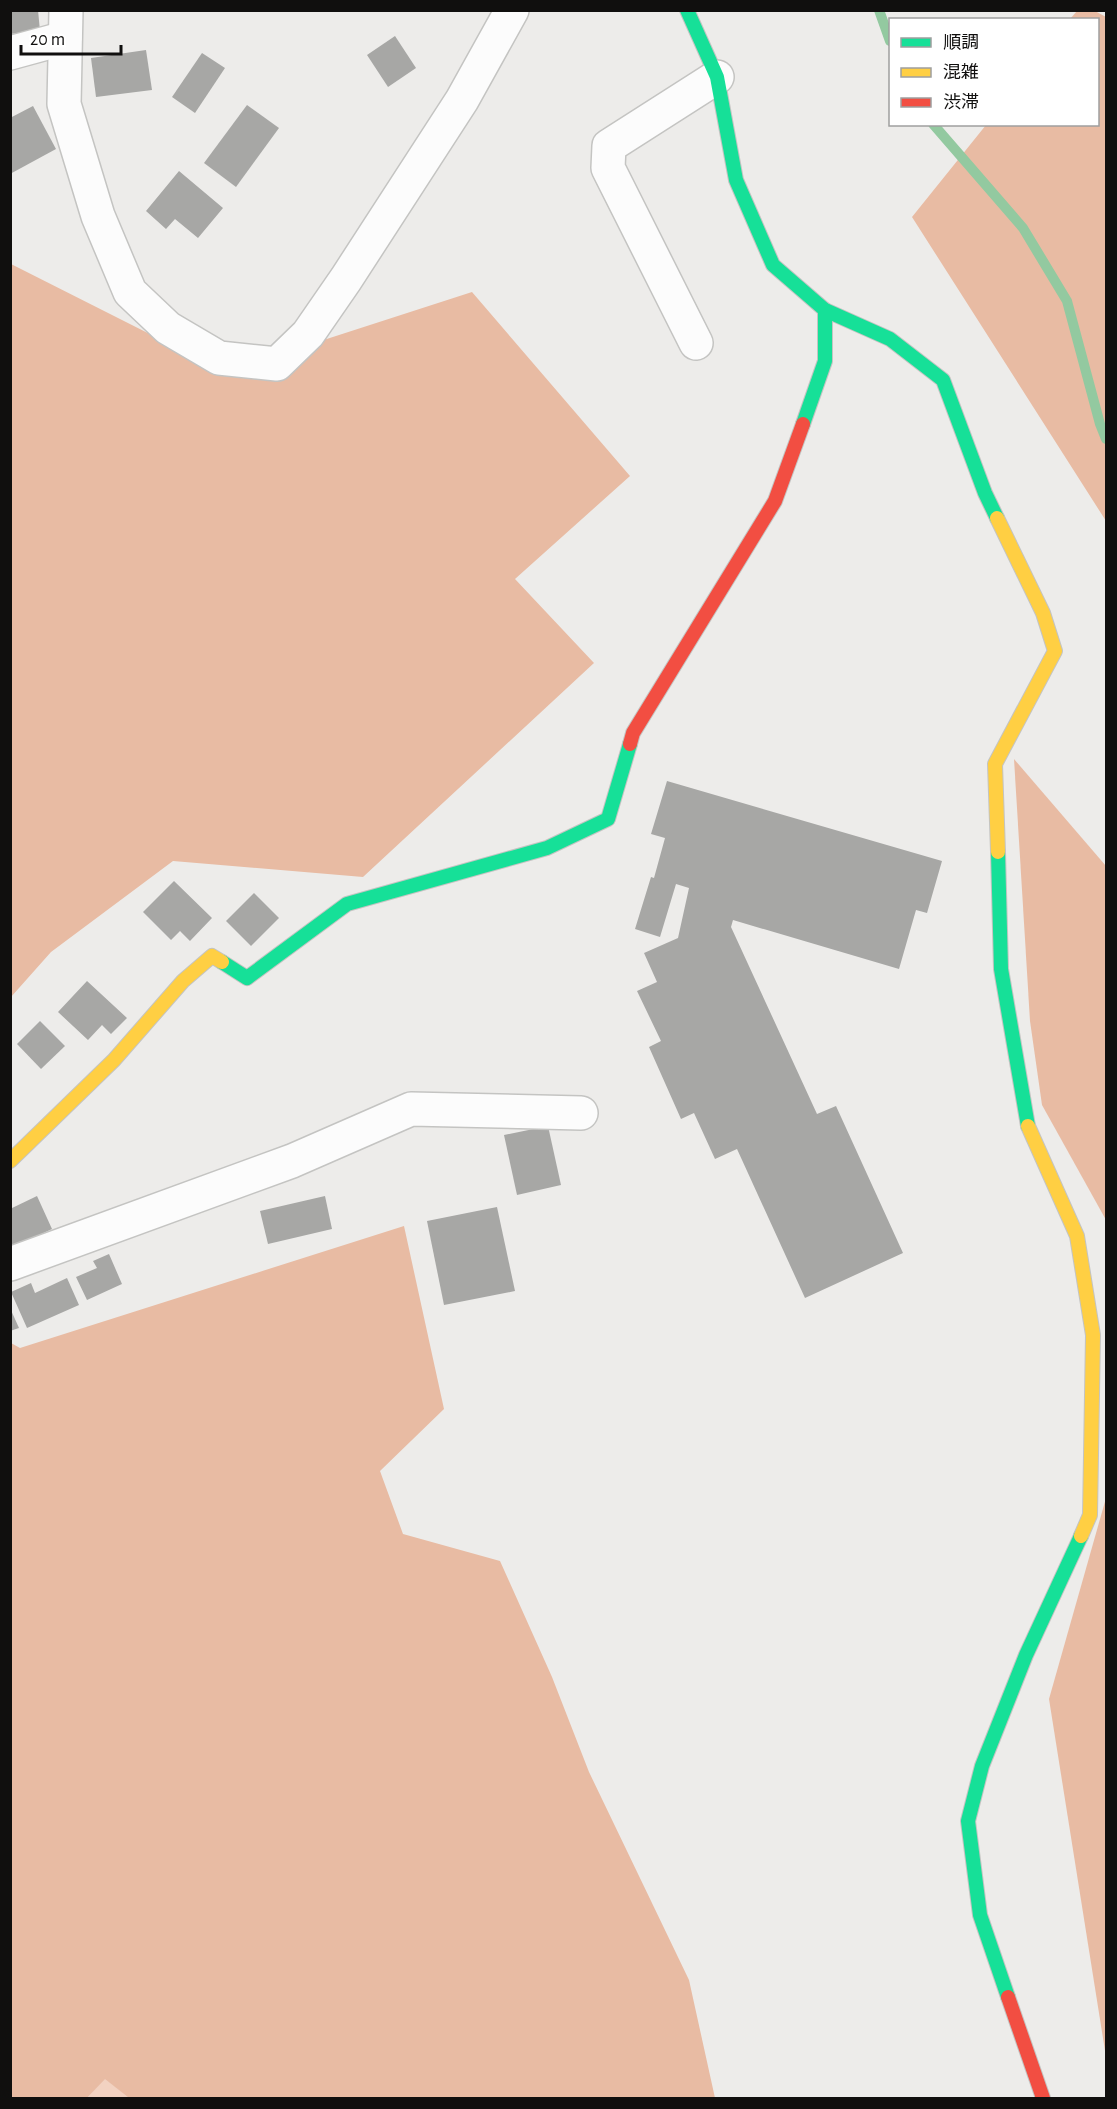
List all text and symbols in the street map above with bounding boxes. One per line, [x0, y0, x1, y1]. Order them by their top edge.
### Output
scale bar [21, 18, 122, 56]
legend [889, 18, 1099, 126]
text: 20 m [30, 31, 65, 49]
text: 順調 [943, 34, 979, 52]
text: 混雑 [943, 62, 979, 82]
text: 渋滞 [943, 93, 979, 112]

